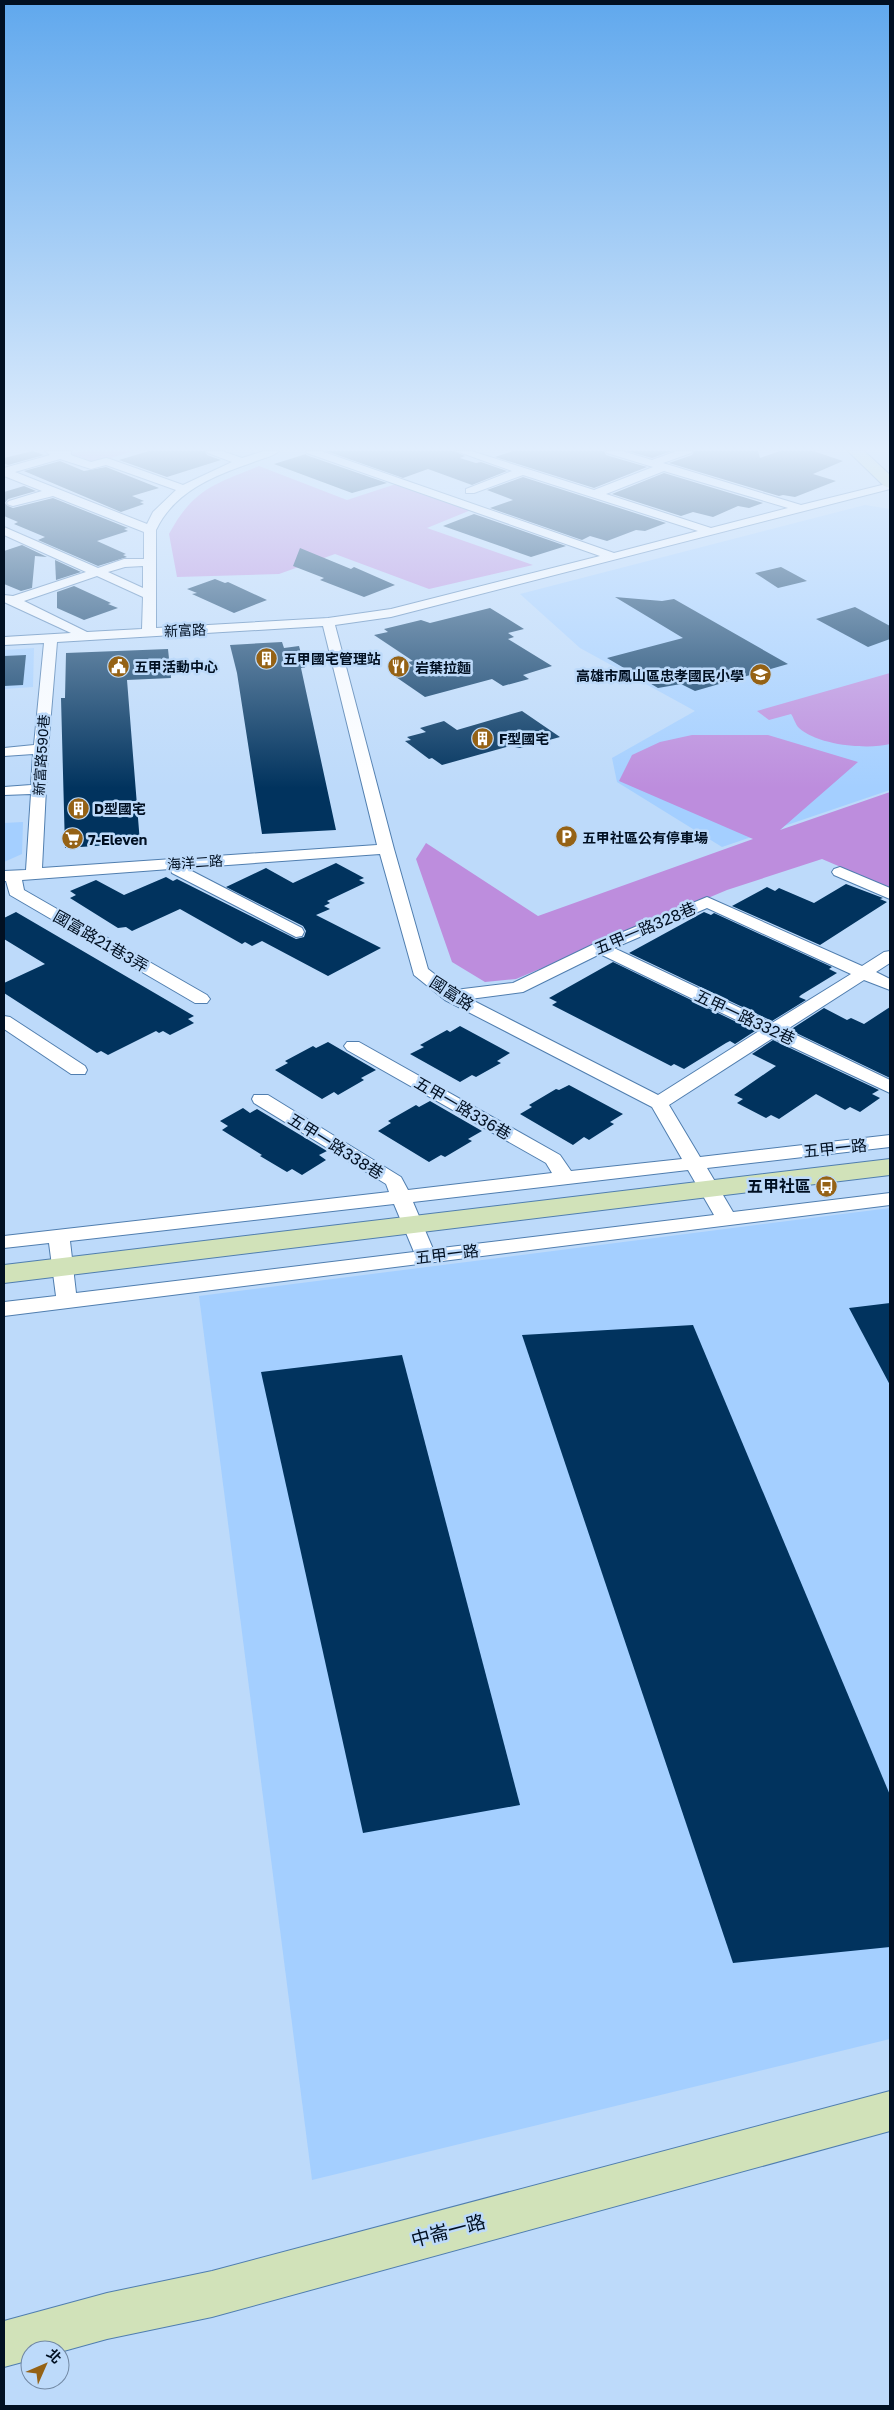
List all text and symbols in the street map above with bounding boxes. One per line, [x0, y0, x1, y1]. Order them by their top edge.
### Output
street label: 新富路 [164, 620, 206, 640]
building icon: 五甲國宅管理站 [255, 646, 279, 670]
place label: 五甲國宅管理站 [283, 650, 381, 667]
public building icon: 五甲活動中心 [106, 654, 130, 678]
restaurant icon: 岩葉拉麵 [387, 655, 411, 679]
place label: 五甲活動中心 [134, 658, 218, 675]
place label: 岩葉拉麵 [415, 659, 471, 676]
school or university icon: 高雄市鳳山區忠孝國民小學 [748, 663, 772, 687]
place label: 高雄市鳳山區忠孝國民小學 [576, 667, 744, 684]
street label: 新富路590巷 [30, 714, 52, 796]
building icon: F型國宅 [471, 726, 495, 750]
place label: F型國宅 [499, 730, 549, 747]
building icon: D型國宅 [66, 796, 90, 820]
place label: D型國宅 [94, 800, 146, 817]
parking icon: 五甲社區公有停車場 [554, 825, 578, 849]
supermarket icon: 7-Eleven [60, 827, 84, 851]
place label: 五甲社區公有停車場 [582, 829, 708, 846]
place label: 7-Eleven [88, 831, 147, 848]
street label: 海洋二路 [166, 852, 224, 872]
street label: 五甲一路328巷 [591, 898, 699, 958]
street label: 國富路21巷3弄 [50, 906, 152, 976]
street label: 國富路 [426, 972, 478, 1014]
street label: 五甲一路332巷 [692, 985, 798, 1049]
street label: 五甲一路336巷 [411, 1072, 515, 1144]
street label: 五甲一路338巷 [285, 1109, 387, 1183]
street label: 五甲一路 [802, 1135, 868, 1161]
bus stop icon: 五甲社區 [815, 1174, 839, 1198]
place label: 五甲社區 [747, 1176, 811, 1196]
street label: 五甲一路 [414, 1240, 480, 1268]
street label: 中崙一路 [408, 2209, 488, 2251]
north arrow [20, 2340, 70, 2390]
text: 北 [44, 2344, 66, 2366]

